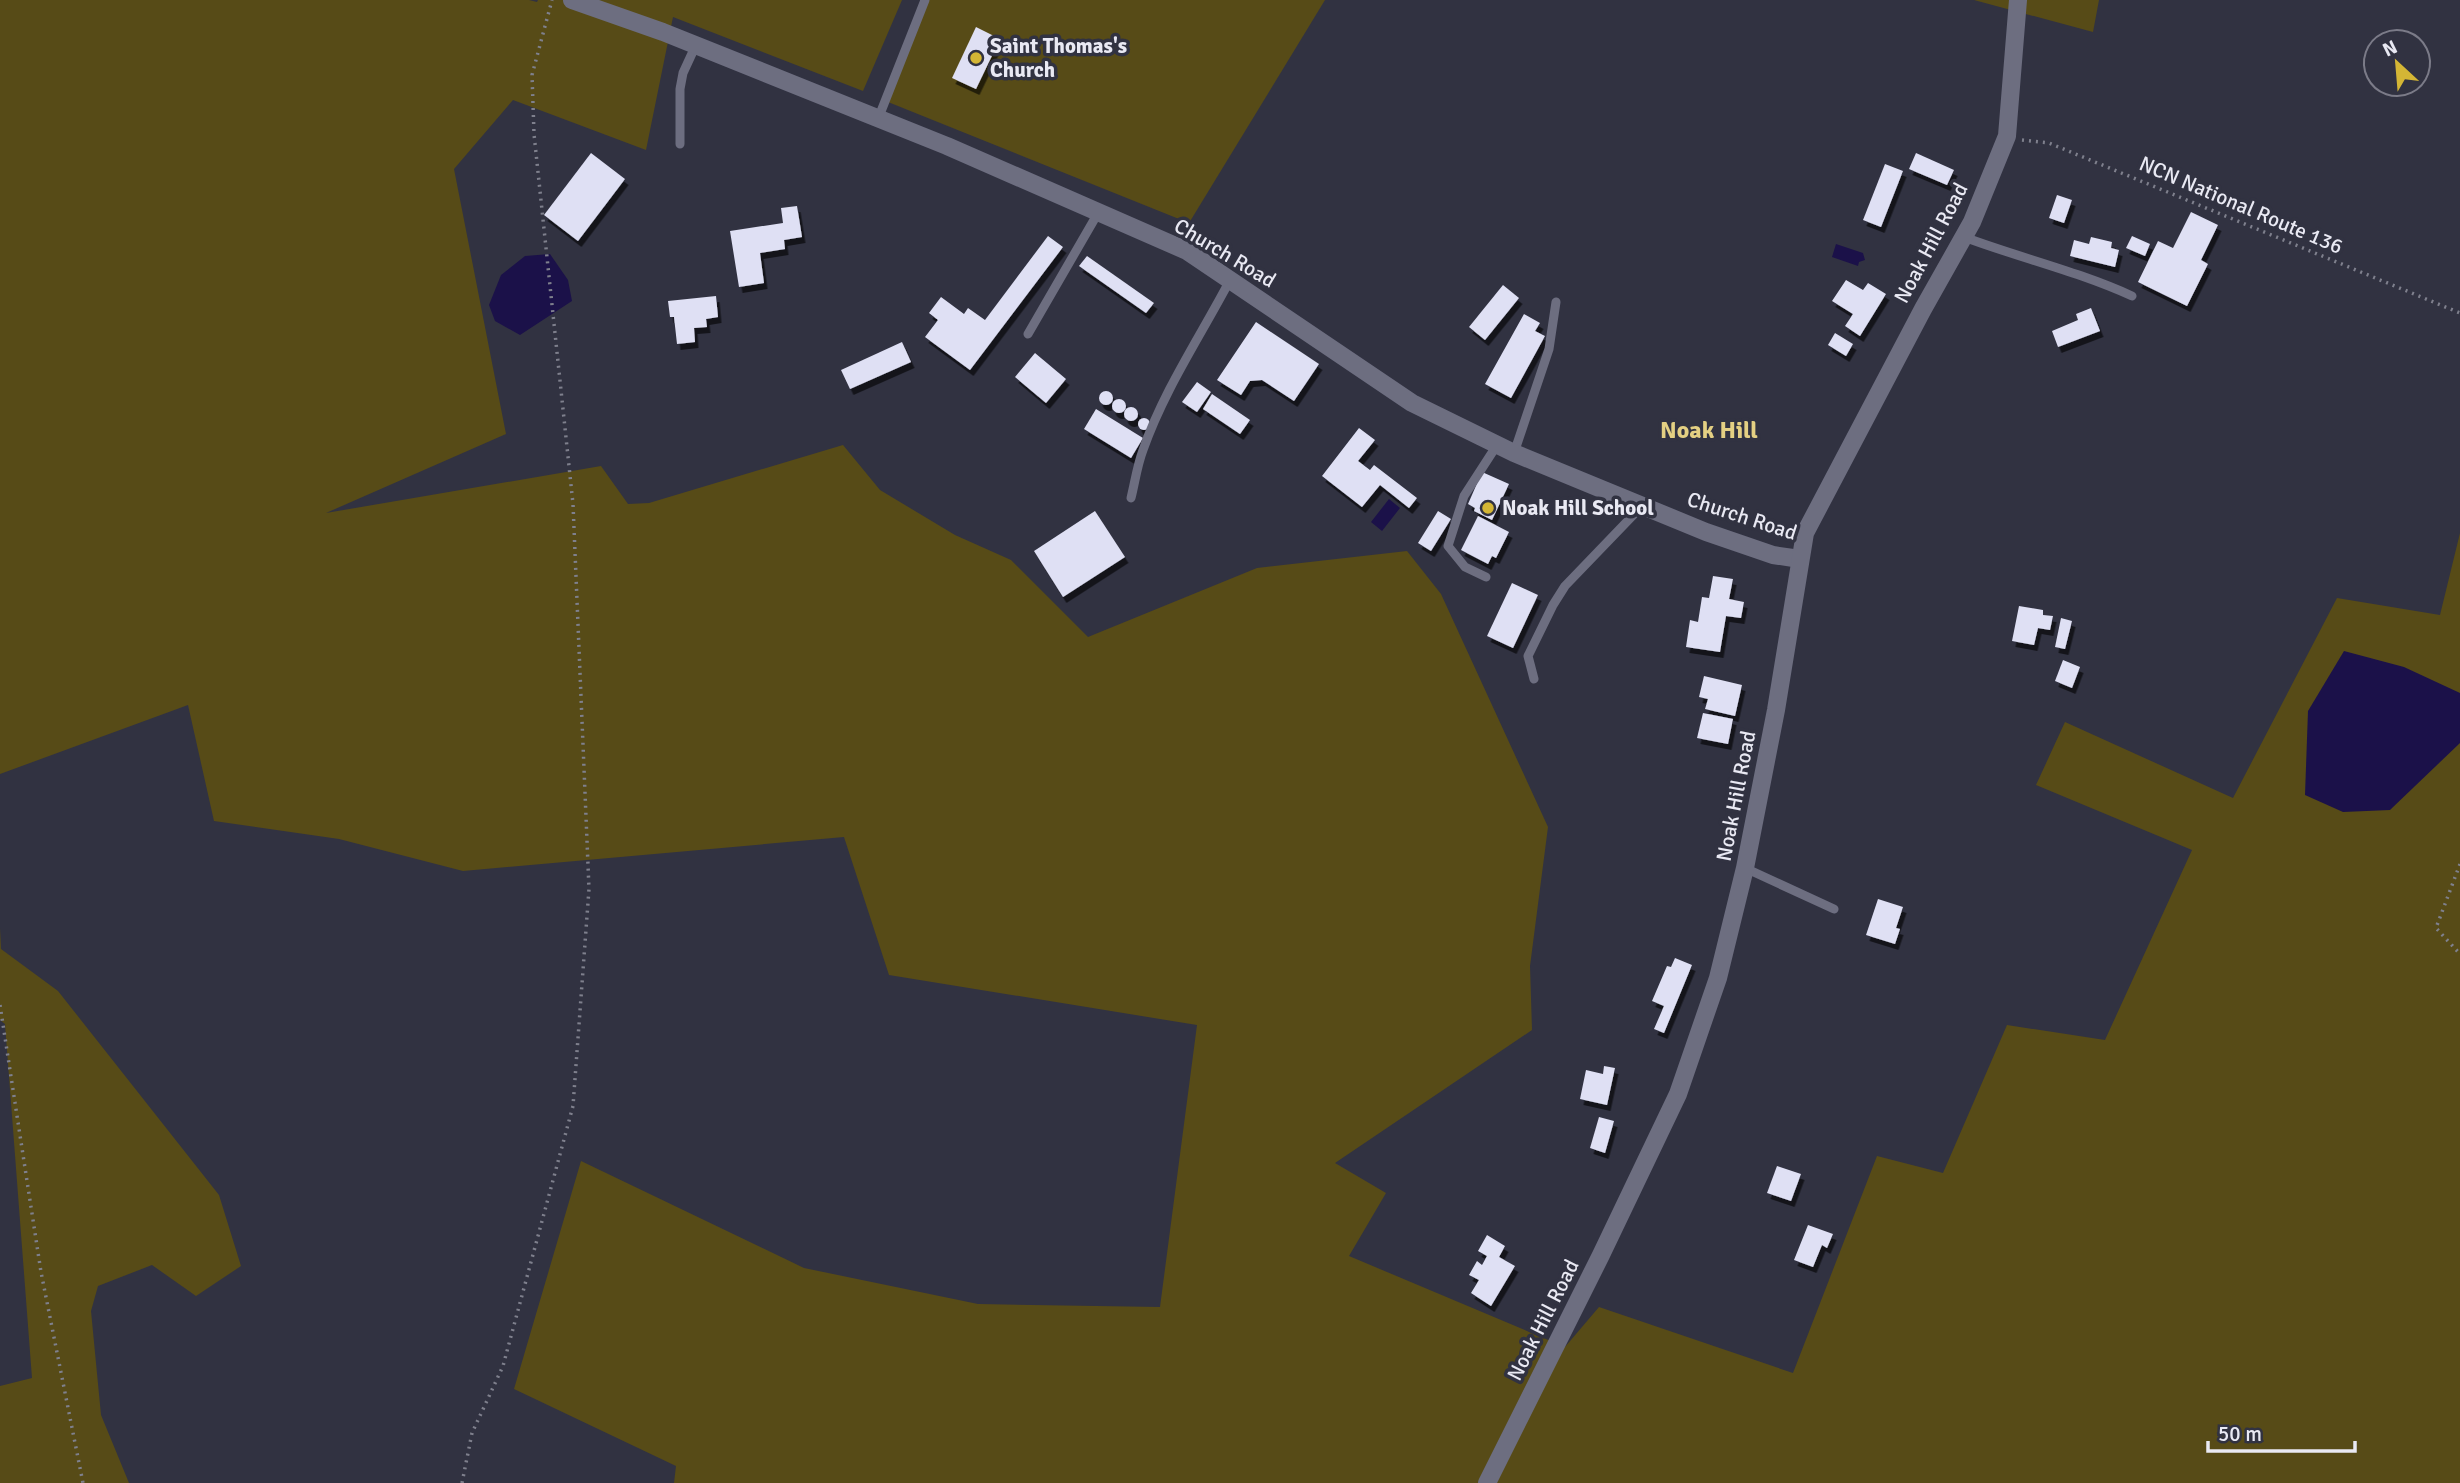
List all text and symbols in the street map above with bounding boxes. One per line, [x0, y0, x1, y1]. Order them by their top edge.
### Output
north arrow [2362, 28, 2432, 98]
place label: Saint Thomas's Church [990, 33, 1127, 83]
text: N [2379, 35, 2401, 62]
marker: Saint Thomas's Church [968, 50, 984, 66]
street label: NCN National Route 136 [2135, 150, 2347, 260]
street label: Noak Hill Road [1888, 178, 1974, 308]
street label: Church Road [1170, 213, 1280, 293]
district label: Noak Hill [1660, 415, 1758, 445]
street label: Church Road [1684, 486, 1800, 546]
place label: Noak Hill School [1502, 495, 1654, 521]
marker: Noak Hill School [1480, 500, 1496, 516]
street label: Noak Hill Road [1711, 728, 1761, 864]
street label: Noak Hill Road [1501, 1255, 1585, 1385]
scale bar [2208, 1410, 2355, 1454]
text: 50 m [2218, 1421, 2262, 1447]

